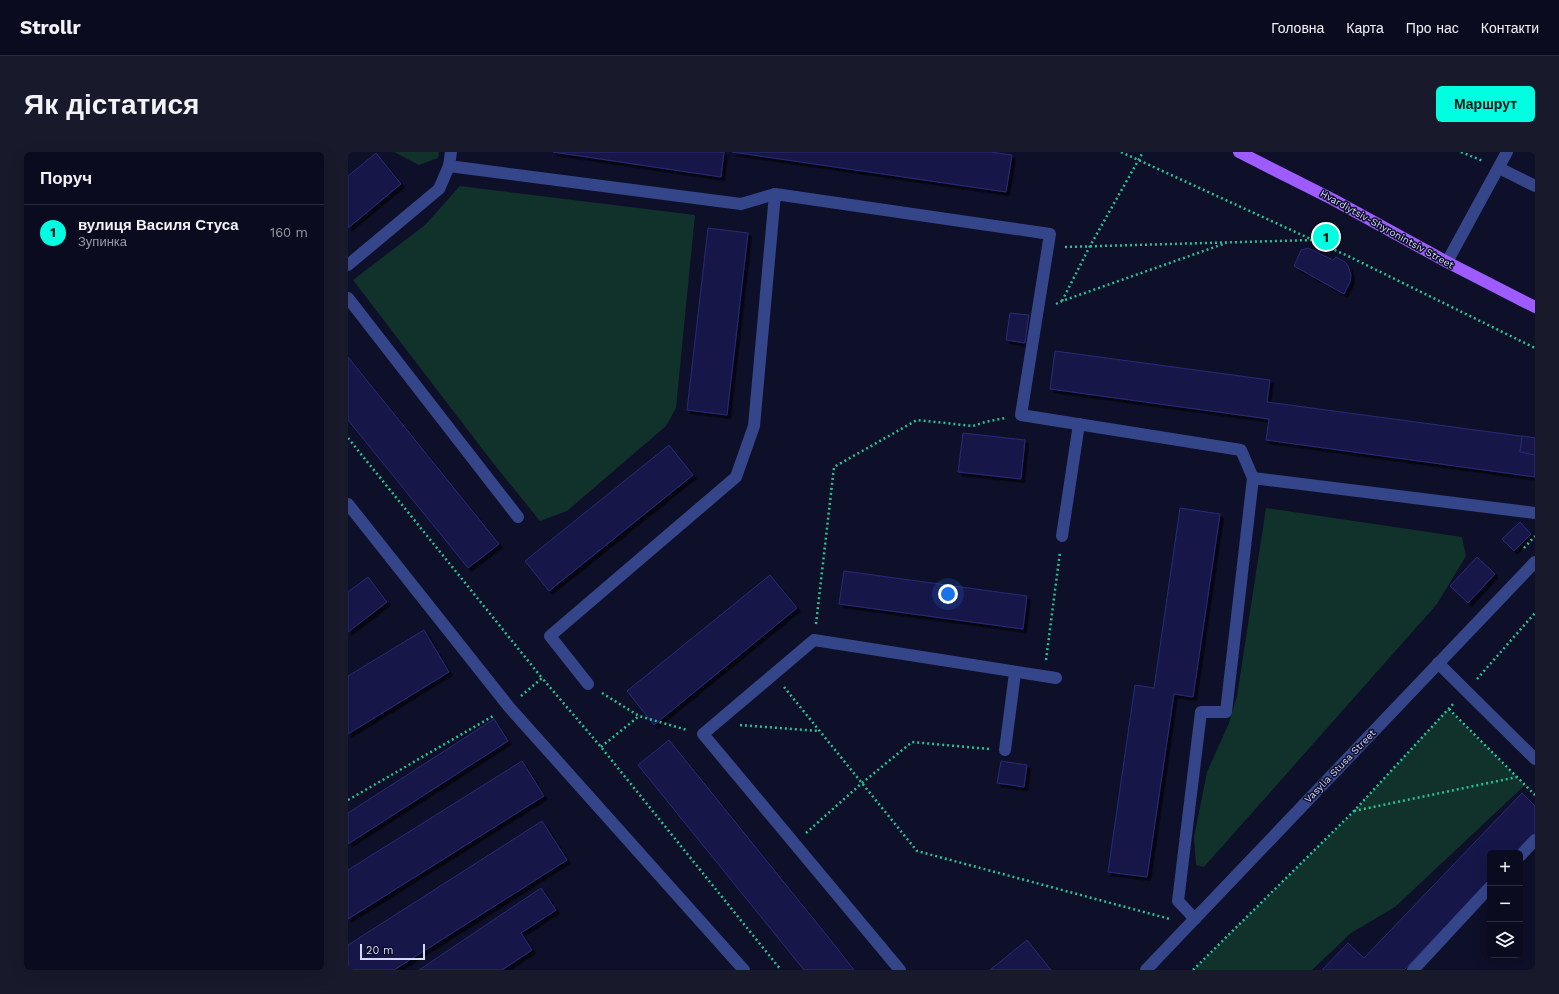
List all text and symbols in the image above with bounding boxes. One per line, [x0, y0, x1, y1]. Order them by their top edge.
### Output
text: Strollr [20, 16, 81, 39]
text: Головна [1271, 20, 1324, 36]
text: Карта [1346, 20, 1384, 36]
text: Про нас [1406, 20, 1459, 36]
text: Контакти [1481, 20, 1539, 36]
button: Маршрут [1436, 86, 1535, 122]
text: Як дістатися [24, 88, 199, 121]
text: Поруч [40, 168, 92, 188]
street label: Hvardiytsiv-Shyronintsiv Street [1318, 188, 1456, 271]
text: вулиця Василя Стуса [78, 216, 239, 234]
pin: 1 [1313, 222, 1339, 252]
text: 1 [50, 225, 56, 240]
text: 160 m [270, 225, 308, 240]
text: Зупинка [78, 234, 127, 249]
your location [938, 584, 958, 604]
street label: Vasylia Stusa Street [1302, 727, 1378, 805]
map controls [1487, 850, 1523, 958]
button: + [1487, 850, 1523, 886]
button: − [1487, 886, 1523, 922]
button: layers [1487, 922, 1523, 958]
scale bar [360, 942, 425, 961]
text: 20 m [366, 944, 394, 957]

